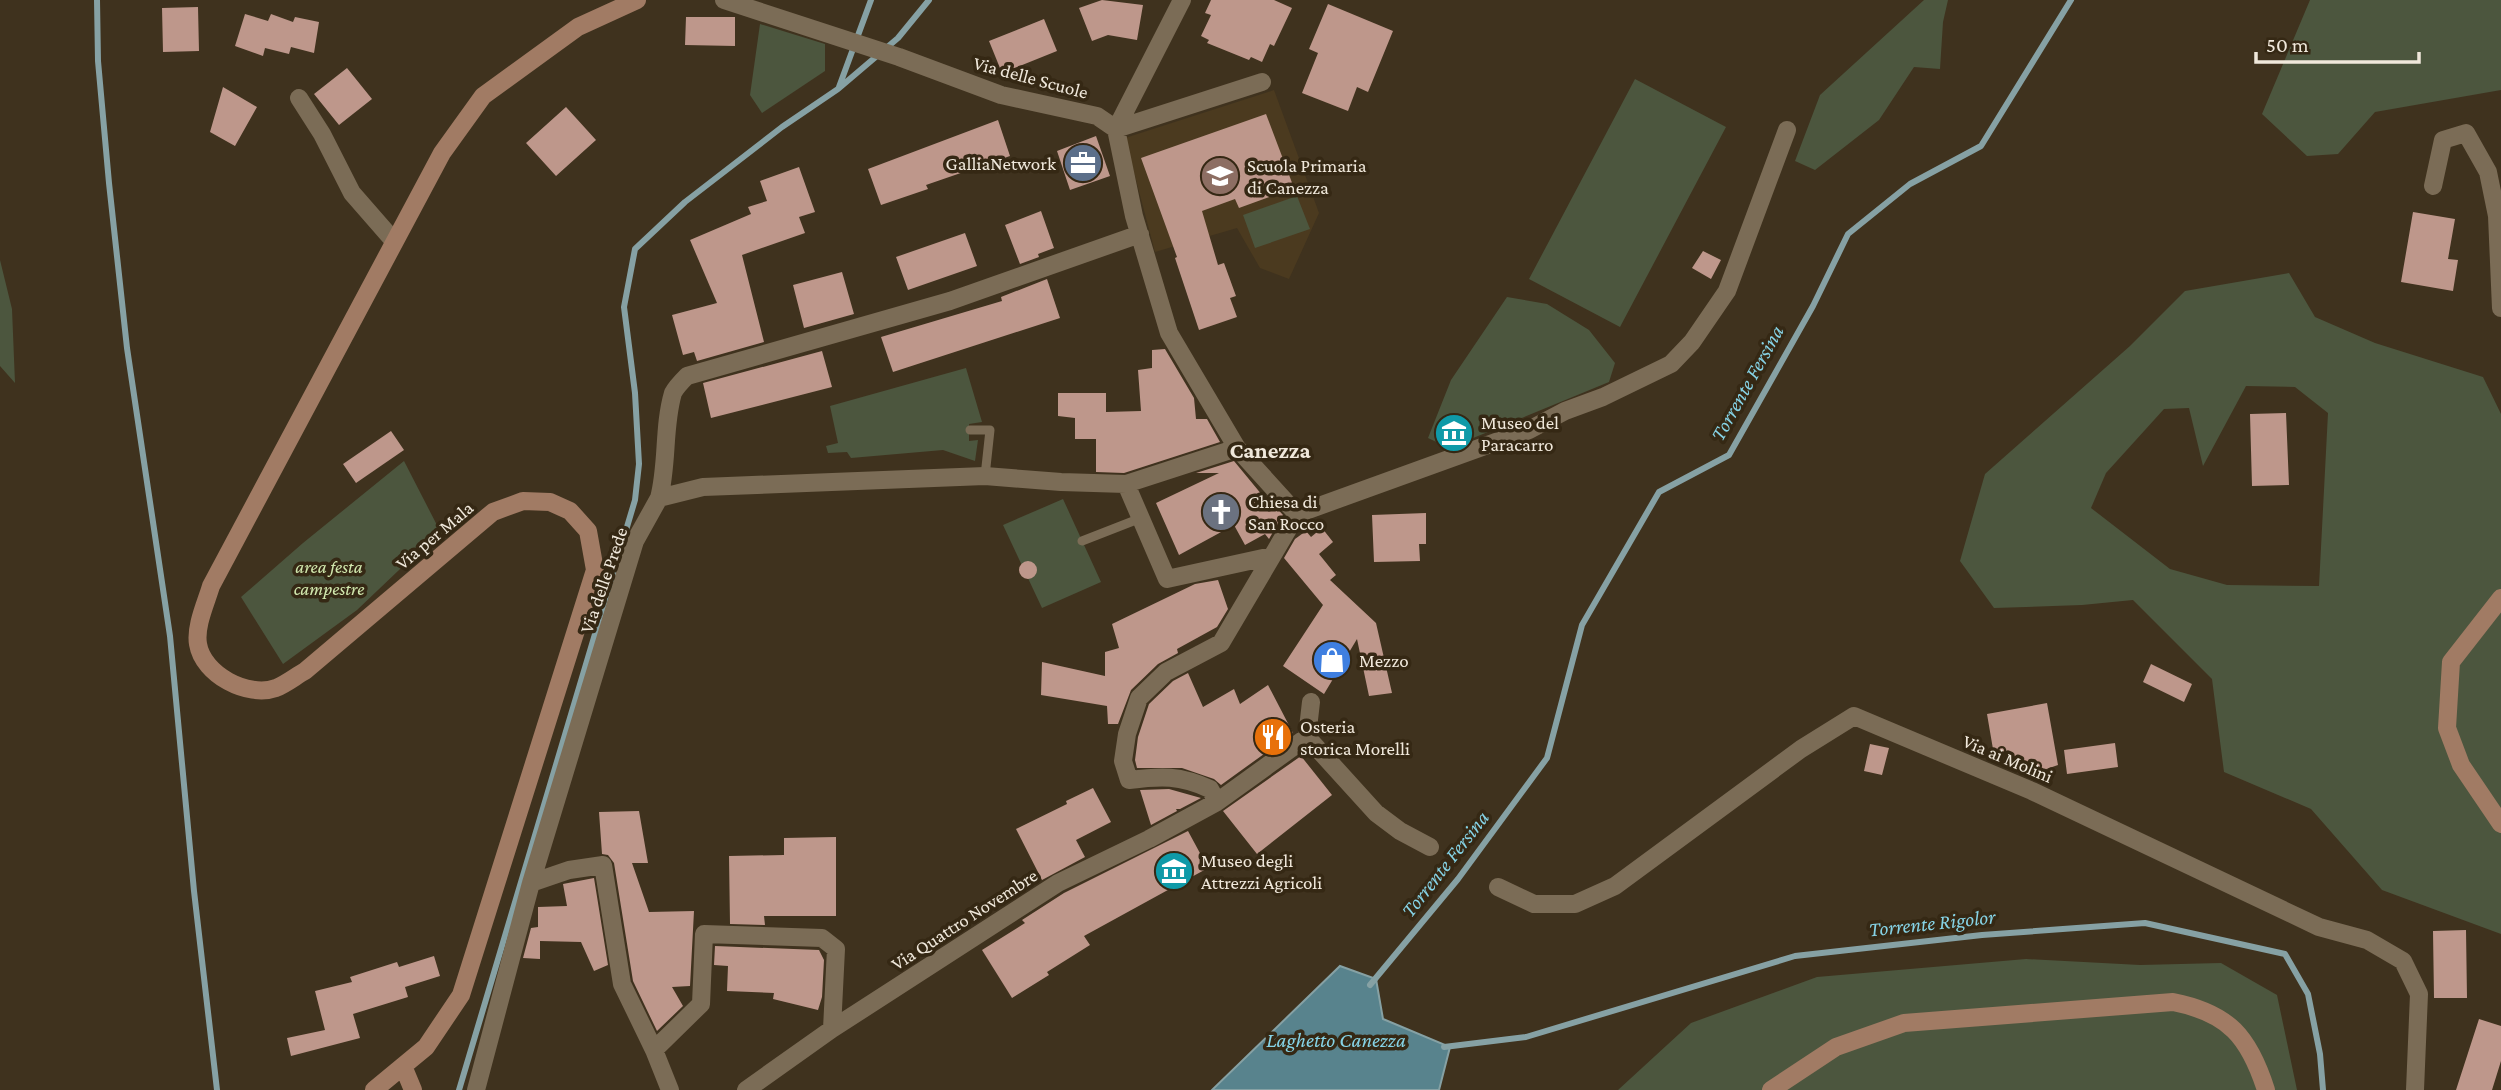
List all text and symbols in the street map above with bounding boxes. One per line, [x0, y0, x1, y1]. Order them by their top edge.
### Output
scale bar [2256, 21, 2419, 65]
text: 50 m [2266, 33, 2309, 57]
street label: Via delle Scuole [971, 52, 1090, 103]
office icon: GalliaNetwork [1062, 142, 1104, 184]
place label: GalliaNetwork [946, 153, 1057, 174]
school or university icon: Scuola Primaria di Canezza [1199, 155, 1241, 197]
place label: Scuola Primaria di Canezza [1247, 155, 1367, 198]
water label: Torrente Fersina [1705, 321, 1789, 445]
museum icon: Museo del Paracarro [1433, 412, 1475, 454]
place label: Museo del Paracarro [1481, 412, 1559, 455]
district label: Canezza [1229, 437, 1311, 463]
church icon: Chiesa di San Rocco [1200, 491, 1242, 533]
place label: Chiesa di San Rocco [1248, 491, 1324, 534]
street label: Via per Mala [391, 497, 478, 574]
street label: Via delle Prede [576, 524, 631, 636]
park label: area festa campestre [294, 556, 364, 599]
shop icon: Mezzo [1311, 639, 1353, 681]
place label: Mezzo [1359, 650, 1409, 671]
restaurant icon: Osteria storica Morelli [1252, 716, 1294, 758]
place label: Osteria storica Morelli [1300, 716, 1410, 759]
street label: Via ai Molini [1960, 730, 2056, 787]
water label: Torrente Fersina [1396, 806, 1494, 922]
museum icon: Museo degli Attrezzi Agricoli [1153, 850, 1195, 892]
place label: Museo degli Attrezzi Agricoli [1201, 850, 1322, 893]
street label: Via Quattro Novembre [887, 864, 1041, 974]
water label: Torrente Rigolor [1867, 904, 1997, 942]
water label: Laghetto Canezza [1266, 1028, 1406, 1052]

